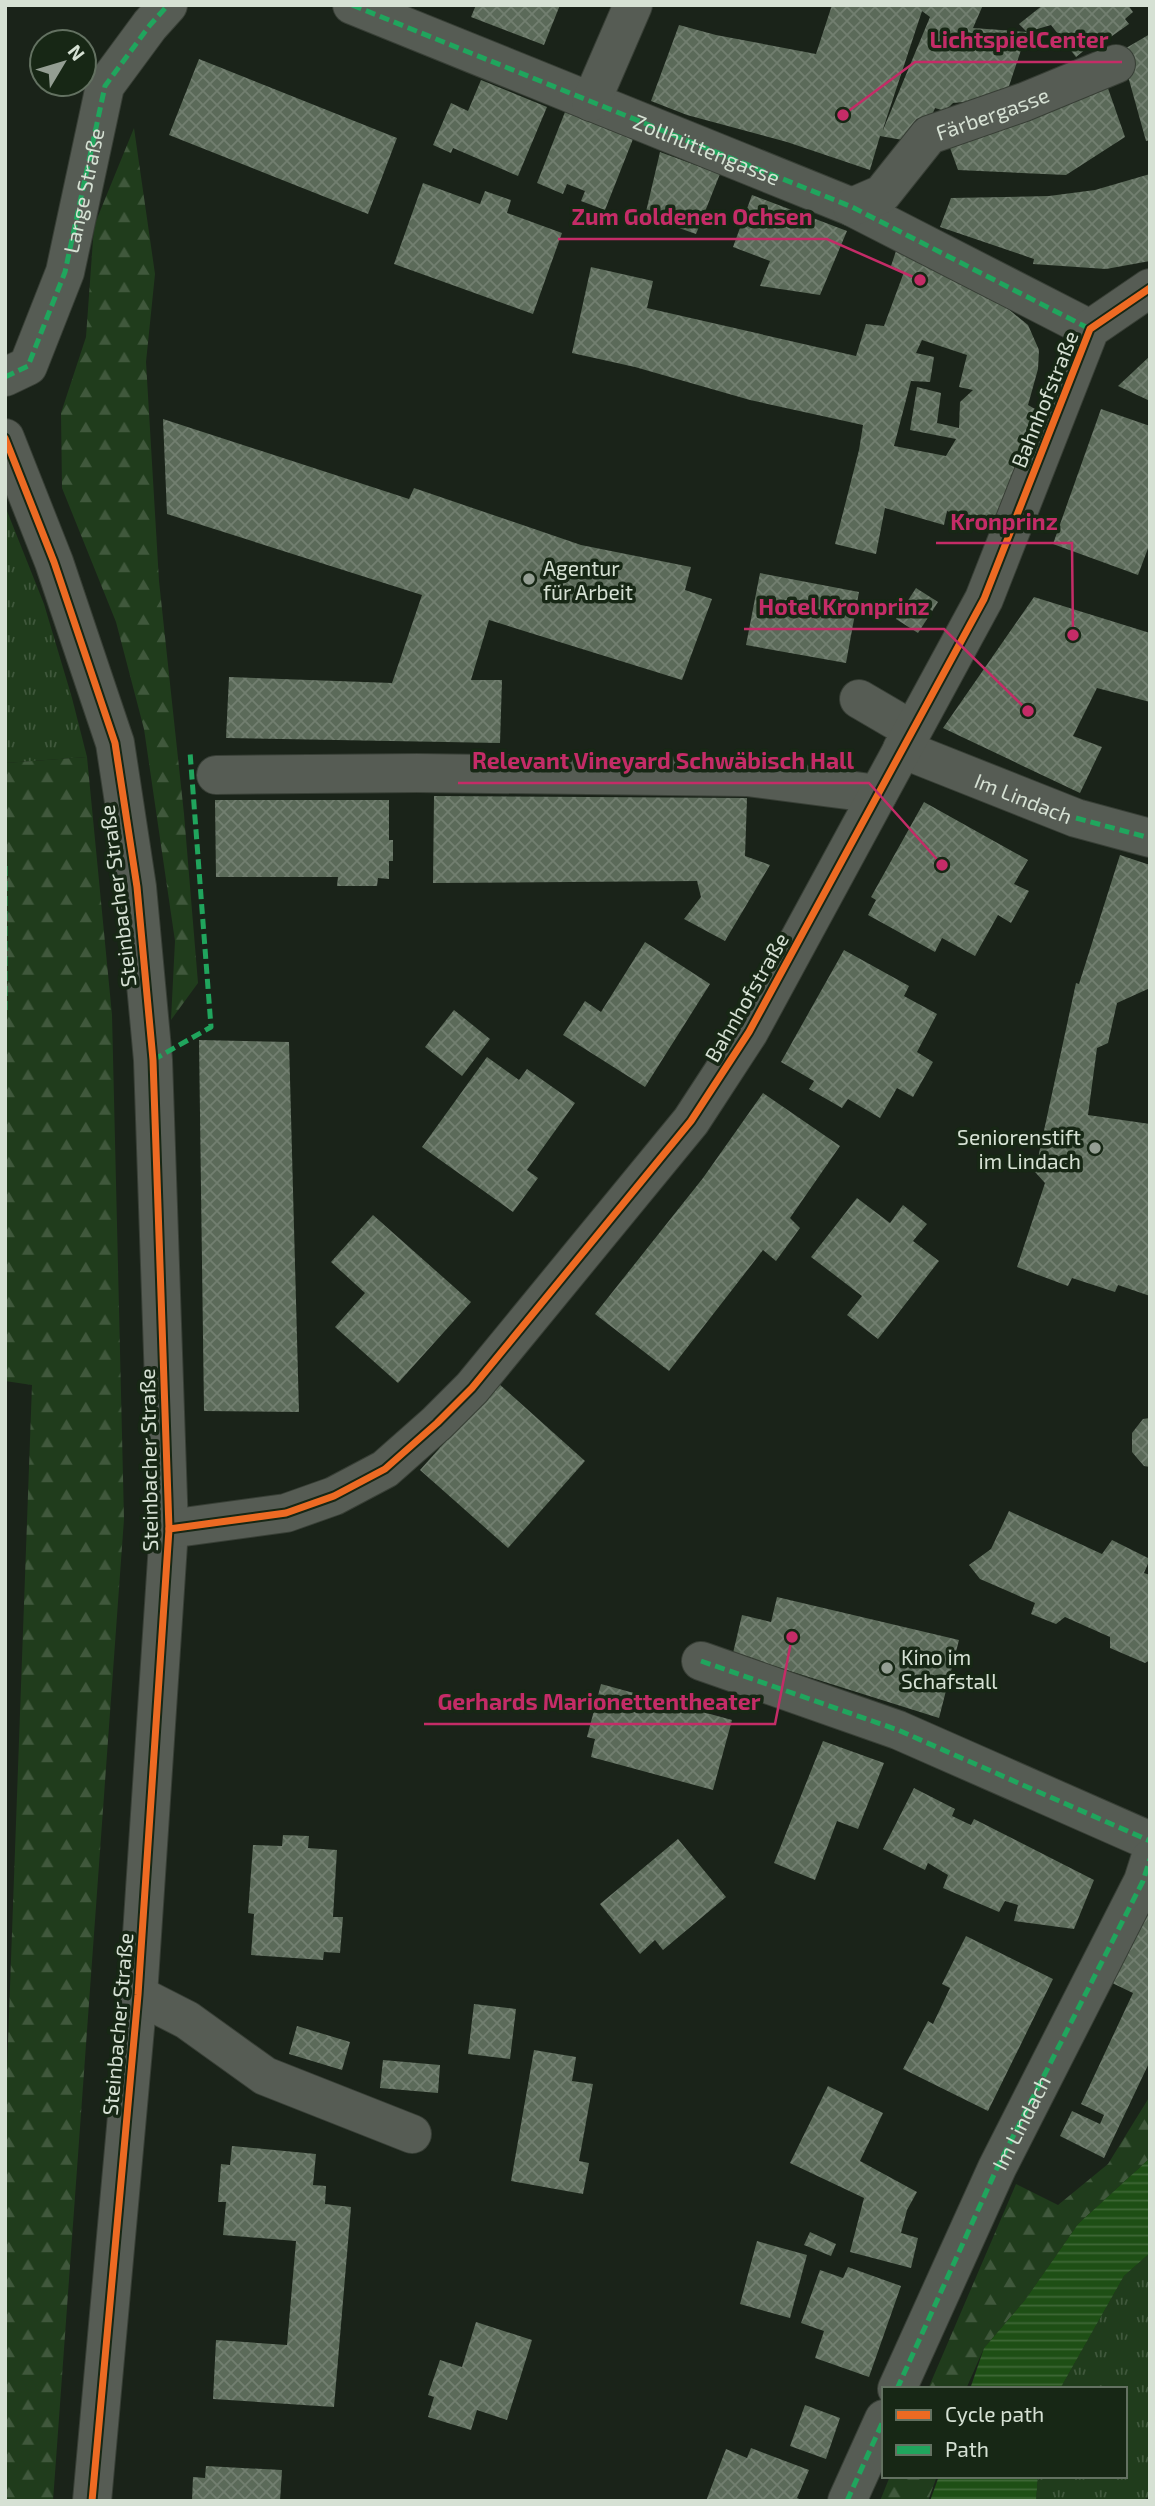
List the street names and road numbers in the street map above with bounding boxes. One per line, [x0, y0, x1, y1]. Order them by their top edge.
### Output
street label: Färbergasse [932, 81, 1052, 144]
street label: Zollhüttengasse [630, 108, 784, 189]
street label: Lange Straße [57, 126, 108, 255]
street label: Bahnhofstraße [1005, 327, 1083, 471]
street label: Im Lindach [971, 767, 1076, 828]
street label: Steinbacher Straße [93, 804, 141, 988]
street label: Bahnhofstraße [699, 928, 793, 1066]
street label: Steinbacher Straße [134, 1368, 162, 1552]
street label: Steinbacher Straße [97, 1932, 137, 2116]
street label: Im Lindach [986, 2071, 1055, 2174]

